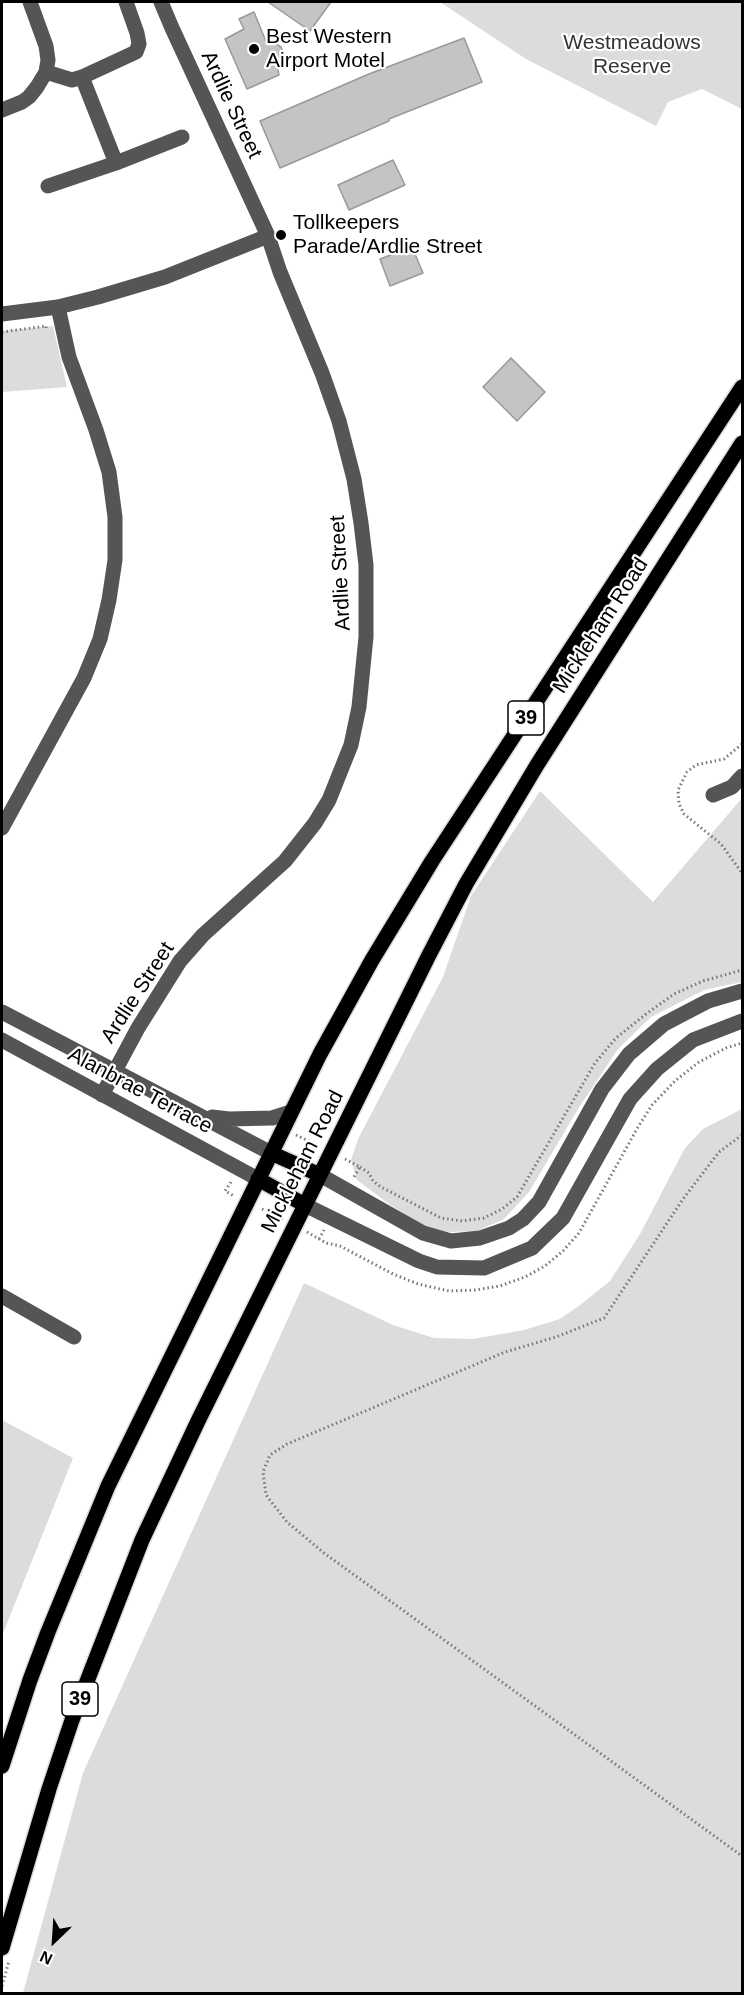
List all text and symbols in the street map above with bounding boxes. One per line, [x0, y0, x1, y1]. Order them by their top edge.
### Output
place label: Best Western Airport Motel [266, 24, 392, 74]
park label: Westmeadows Reserve [563, 30, 701, 80]
marker: Best Western Airport Motel [247, 42, 261, 56]
street label: Ardlie Street [195, 47, 267, 163]
place label: Tollkeepers Parade/Ardlie Street [293, 210, 482, 260]
marker: Tollkeepers Parade/Ardlie Street [274, 228, 288, 242]
street label: Ardlie Street [325, 515, 357, 631]
street label: Mickleham Road [548, 554, 654, 698]
road number: 39 [508, 701, 544, 735]
street label: Ardlie Street [96, 938, 180, 1048]
street label: Alanbrae Terrace [63, 1042, 217, 1140]
street label: Mickleham Road [256, 1087, 350, 1237]
road number: 39 [62, 1682, 98, 1716]
north arrow [24, 1911, 84, 1971]
text: N [37, 1948, 55, 1968]

